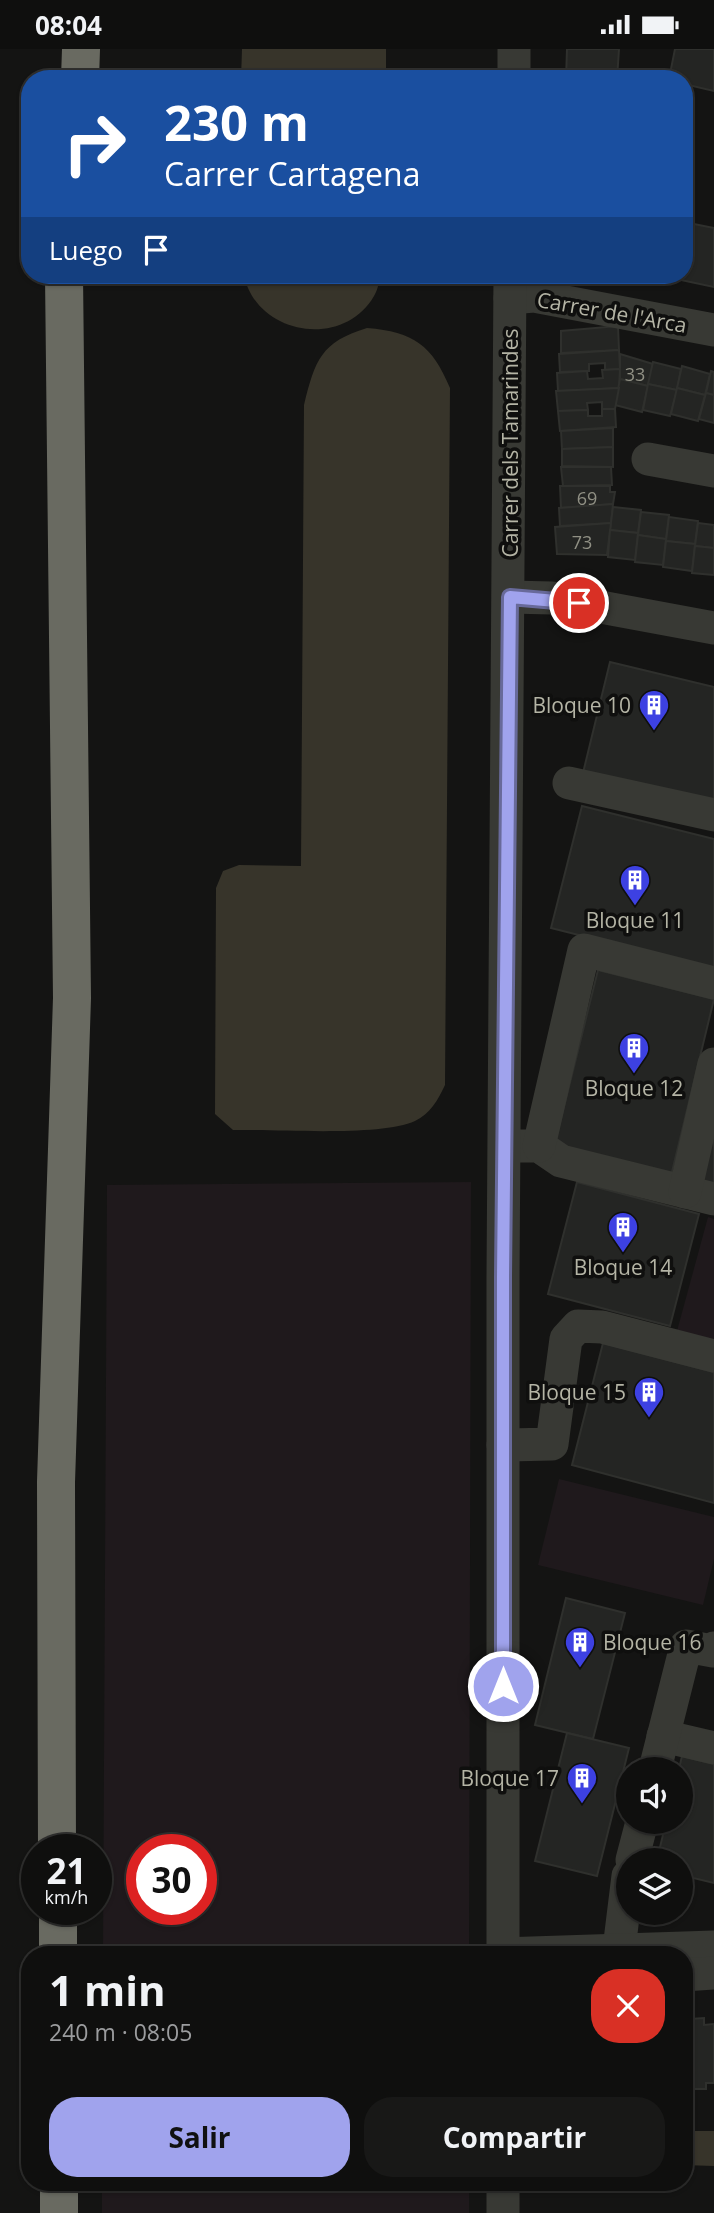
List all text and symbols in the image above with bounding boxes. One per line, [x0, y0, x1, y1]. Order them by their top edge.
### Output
text: 08:04 [35, 7, 102, 43]
text: 230 m [164, 89, 309, 155]
icon: right [49, 98, 140, 189]
text: Carrer Cartagena [164, 152, 420, 195]
icon: arrive [137, 231, 175, 269]
text: Luego [49, 232, 123, 268]
street label: Carrer de l'Arca [535, 285, 689, 339]
street label: Carrer dels Tamarindes [496, 328, 524, 558]
house number: 33 [625, 362, 645, 386]
house number: 69 [577, 486, 597, 510]
house number: 73 [572, 530, 592, 554]
pin [549, 573, 609, 633]
icon: arrive [560, 584, 598, 622]
building icon: Bloque 10 [637, 688, 671, 732]
place label: Bloque 10 [533, 691, 631, 719]
building icon: Bloque 11 [618, 863, 652, 907]
place label: Bloque 11 [586, 906, 684, 934]
building icon: Bloque 12 [617, 1031, 651, 1075]
place label: Bloque 12 [585, 1074, 683, 1102]
building icon: Bloque 14 [606, 1210, 640, 1254]
place label: Bloque 14 [574, 1253, 672, 1281]
building icon: Bloque 15 [632, 1375, 666, 1419]
place label: Bloque 15 [528, 1378, 626, 1406]
building icon: Bloque 16 [563, 1625, 597, 1669]
place label: Bloque 16 [603, 1628, 702, 1656]
position arrow [466, 1649, 540, 1723]
map controls [616, 1757, 693, 1925]
button: sound [616, 1757, 693, 1834]
building icon: Bloque 17 [565, 1761, 599, 1805]
place label: Bloque 17 [461, 1764, 559, 1792]
speed limit sign: 30 [126, 1834, 217, 1925]
text: 21 [46, 1847, 87, 1894]
button: layers [616, 1848, 693, 1925]
text: km/h [45, 1885, 88, 1909]
text: 1 min [49, 1961, 166, 2018]
button: close [591, 1969, 665, 2043]
text: 240 m · 08:05 [49, 2016, 192, 2048]
button: Salir [49, 2097, 350, 2177]
button: Compartir [364, 2097, 665, 2177]

